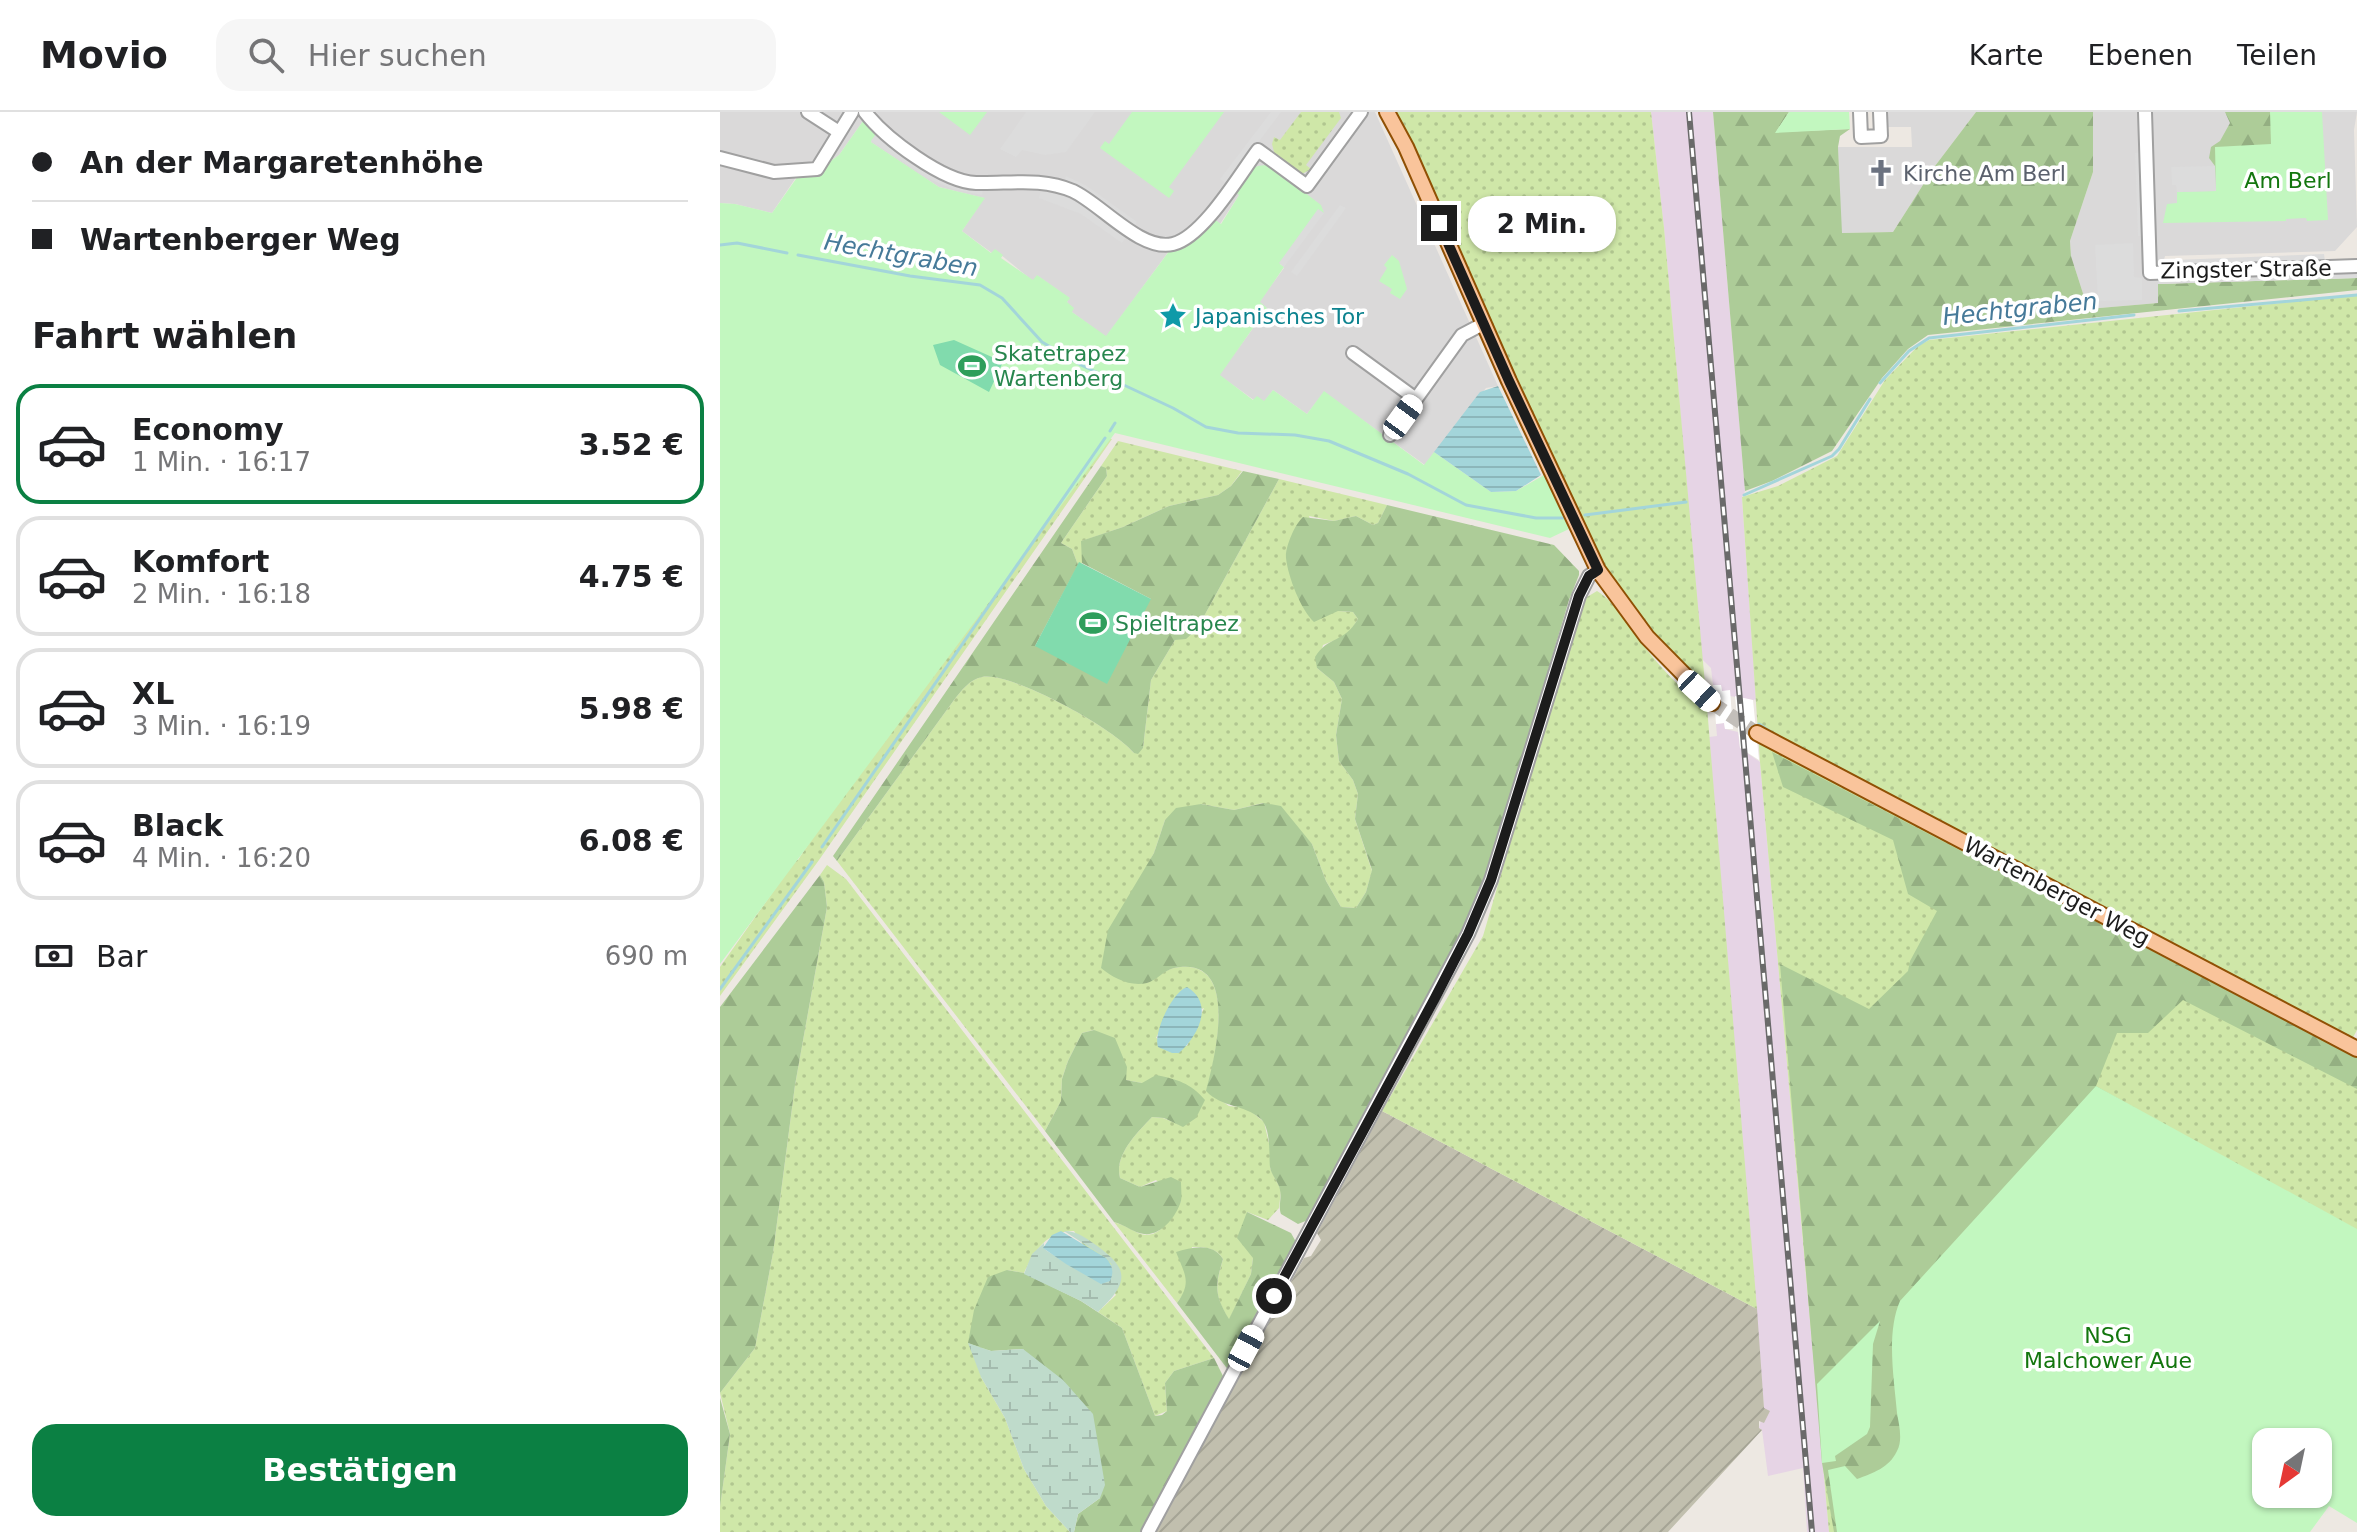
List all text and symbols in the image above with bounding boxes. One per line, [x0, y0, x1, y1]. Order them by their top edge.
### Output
search box [216, 19, 776, 91]
text: Movio [40, 33, 168, 77]
icon: search [244, 33, 288, 77]
text: Hier suchen [308, 38, 487, 73]
text: Karte [1969, 39, 2043, 72]
text: Ebenen [2087, 39, 2193, 72]
text: Teilen [2237, 39, 2317, 72]
text: An der Margaretenhöhe [80, 145, 484, 180]
church icon: Kirche Am Berl [1866, 158, 1896, 188]
place label: Kirche Am Berl [1903, 161, 2066, 186]
park label: Am Berl [2244, 168, 2332, 193]
callout: 2 Min. [1467, 195, 1615, 251]
route end [1421, 205, 1457, 241]
text: 2 Min. [1497, 209, 1587, 239]
text: Wartenberger Weg [80, 222, 401, 257]
water label: Hechtgraben [822, 228, 980, 282]
street label: Zingster Straße [2160, 256, 2332, 283]
water label: Hechtgraben [1941, 287, 2099, 331]
place icon: Japanisches Tor [1158, 301, 1188, 331]
place label: Japanisches Tor [1193, 304, 1365, 329]
text: Fahrt wählen [32, 315, 297, 356]
place label: Skatetrapez Wartenberg [994, 341, 1126, 391]
sports icon: Skatetrapez Wartenberg [957, 351, 987, 381]
car [1379, 391, 1427, 443]
icon: car [36, 408, 108, 480]
text: Economy [132, 412, 284, 447]
text: 3.52 € [579, 427, 684, 462]
text: 1 Min. · 16:17 [132, 447, 311, 477]
icon: car [36, 540, 108, 612]
text: Komfort [132, 544, 269, 579]
text: 4.75 € [579, 559, 684, 594]
text: 2 Min. · 16:18 [132, 579, 311, 609]
sports icon: Spieltrapez [1078, 608, 1108, 638]
place label: Spieltrapez [1115, 611, 1239, 636]
car [1673, 666, 1725, 716]
icon: car [36, 672, 108, 744]
text: XL [132, 676, 174, 711]
text: 5.98 € [579, 691, 684, 726]
text: 3 Min. · 16:19 [132, 711, 311, 741]
icon: car [36, 804, 108, 876]
text: Black [132, 808, 223, 843]
text: 6.08 € [579, 823, 684, 858]
street label: Wartenberger Weg [1960, 832, 2154, 951]
text: 4 Min. · 16:20 [132, 843, 311, 873]
icon: cash [32, 934, 76, 978]
text: Bar [96, 939, 147, 974]
text: 690 m [605, 941, 688, 971]
route start [1256, 1278, 1292, 1314]
car [1224, 1321, 1268, 1375]
park label: NSG Malchower Aue [2024, 1323, 2192, 1373]
button: Bestätigen [32, 1424, 688, 1516]
north arrow [2252, 1428, 2332, 1508]
map controls [2252, 1428, 2332, 1508]

